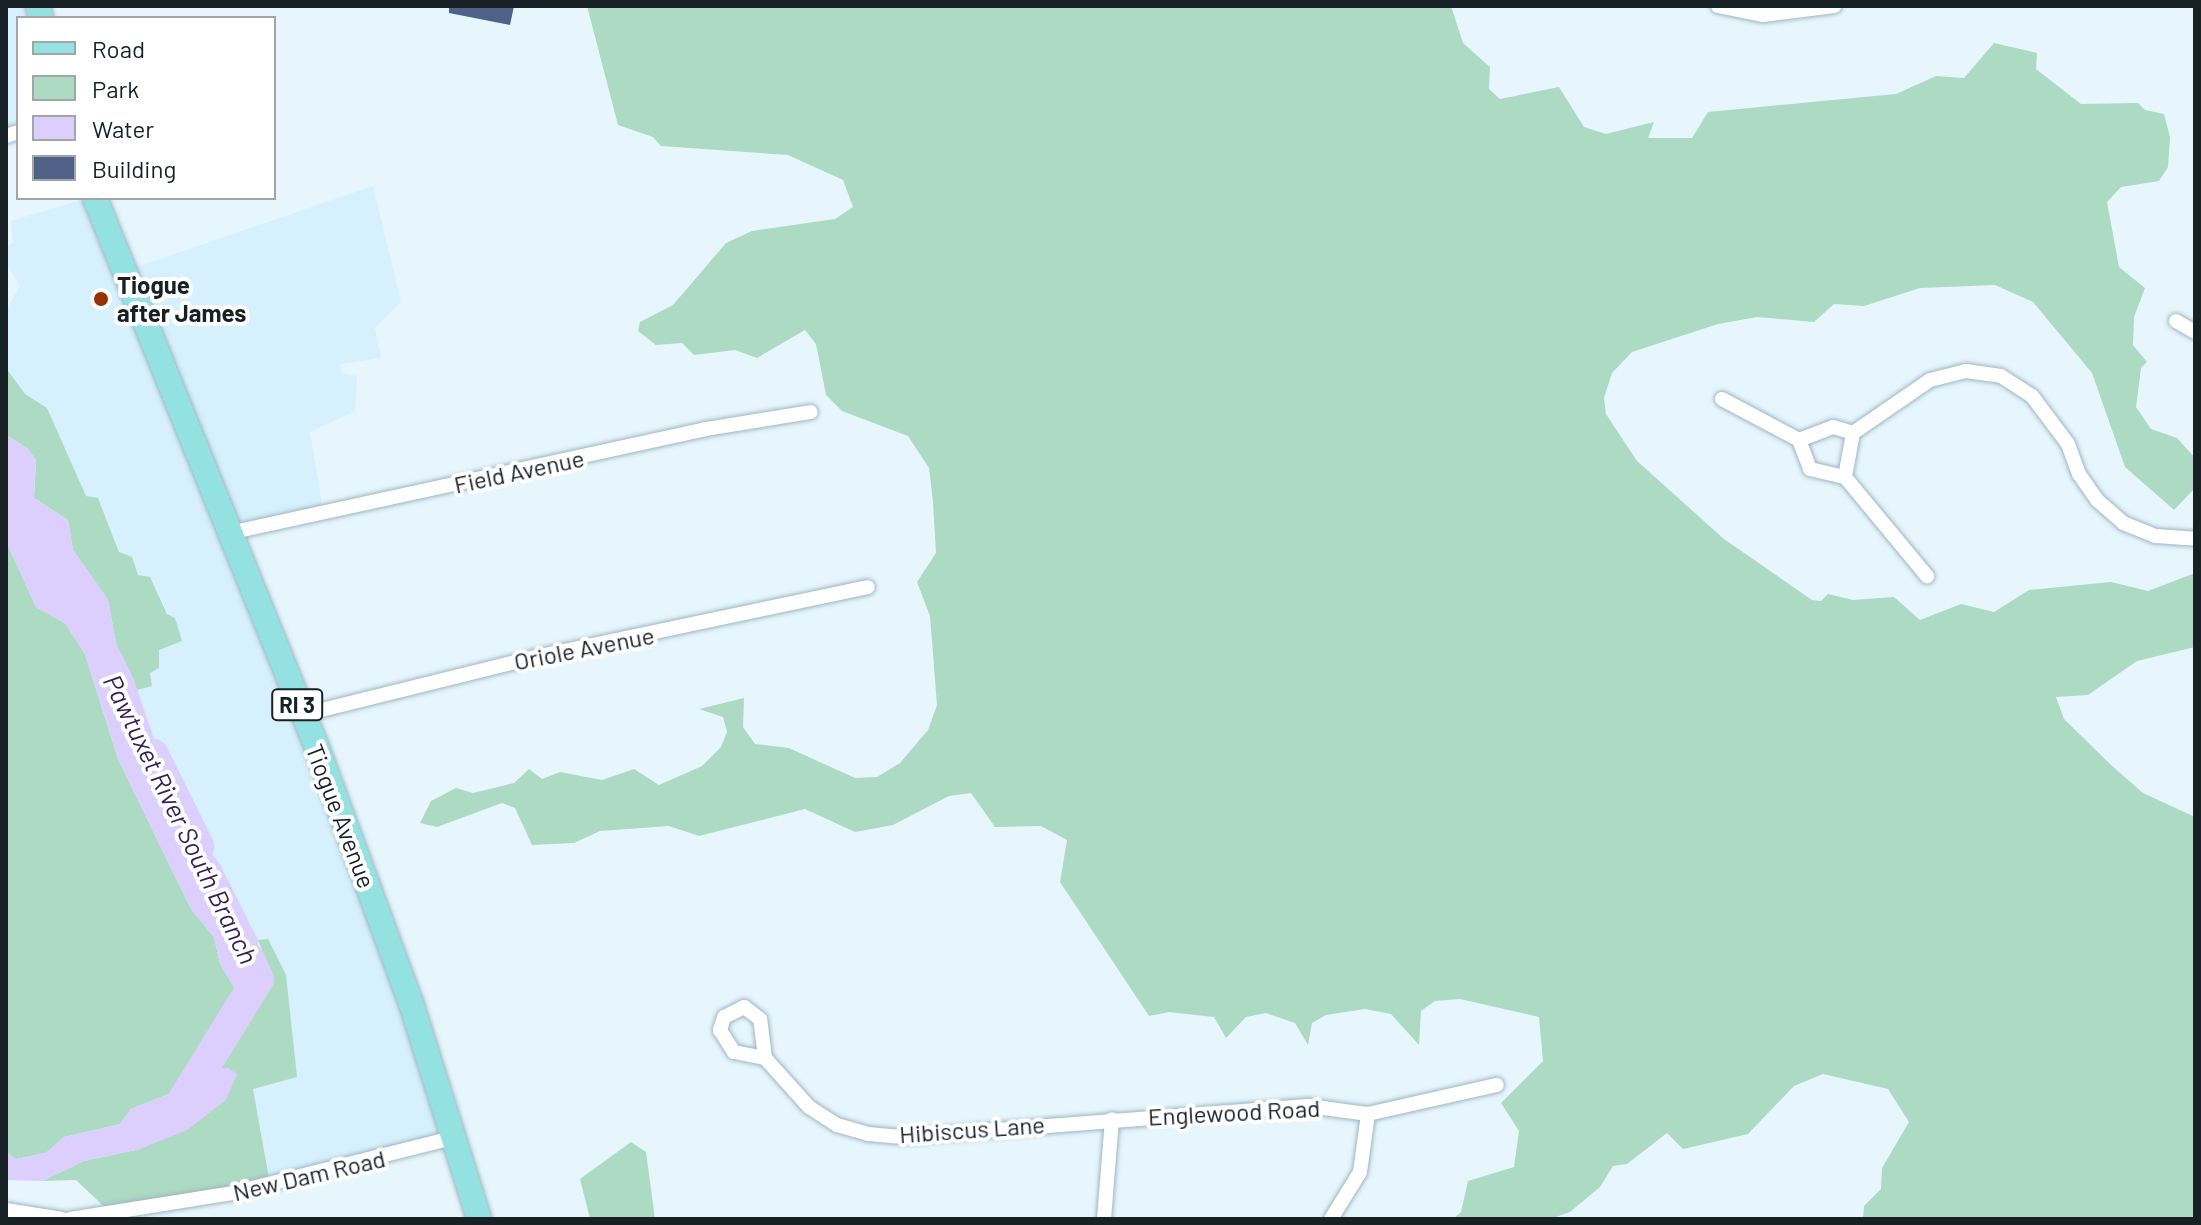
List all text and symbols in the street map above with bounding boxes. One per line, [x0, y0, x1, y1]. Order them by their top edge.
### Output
legend [16, 16, 276, 200]
text: Road [92, 34, 145, 63]
text: Park [92, 74, 139, 103]
text: Water [92, 114, 154, 143]
text: Building [92, 154, 176, 183]
place label: Tiogue after James [117, 271, 246, 327]
marker: Tiogue after James [92, 290, 110, 308]
street label: Field Avenue [451, 443, 587, 499]
street label: Oriole Avenue [511, 620, 657, 676]
water label: Pawtuxet River South Branch [97, 669, 265, 969]
road number: RI 3 [271, 687, 323, 723]
street label: Tiogue Avenue [300, 740, 382, 892]
street label: Englewood Road [1147, 1093, 1321, 1131]
street label: Hibiscus Lane [898, 1110, 1046, 1148]
street label: New Dam Road [230, 1143, 388, 1207]

